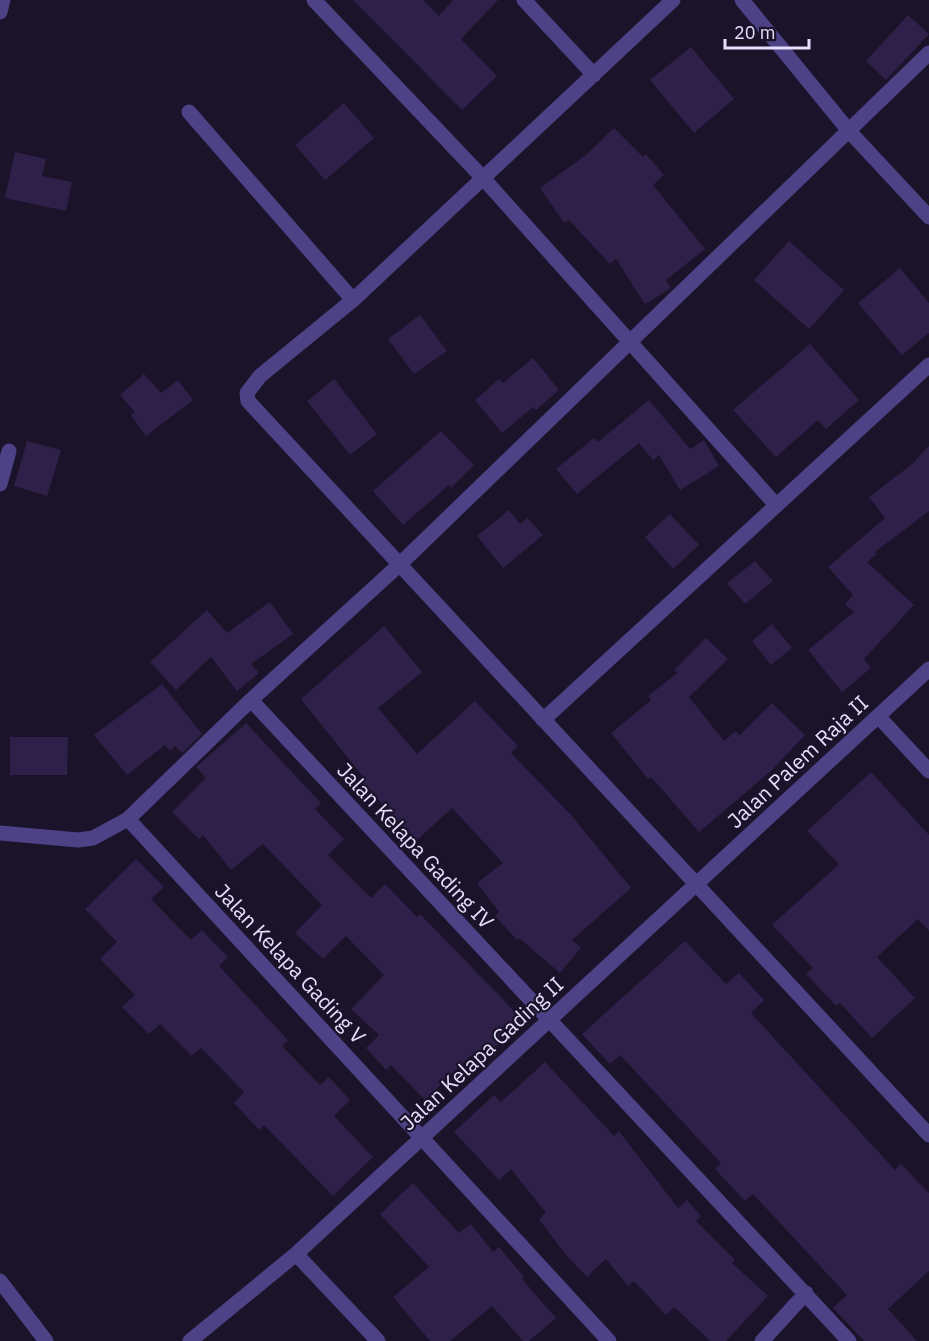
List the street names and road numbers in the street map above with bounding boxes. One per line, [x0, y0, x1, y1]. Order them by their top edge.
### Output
street label: Jalan Palem Raja II [721, 689, 874, 834]
street label: Jalan Kelapa Gading IV [331, 756, 500, 935]
street label: Jalan Kelapa Gading V [209, 877, 372, 1050]
street label: Jalan Kelapa Gading II [394, 970, 569, 1136]

